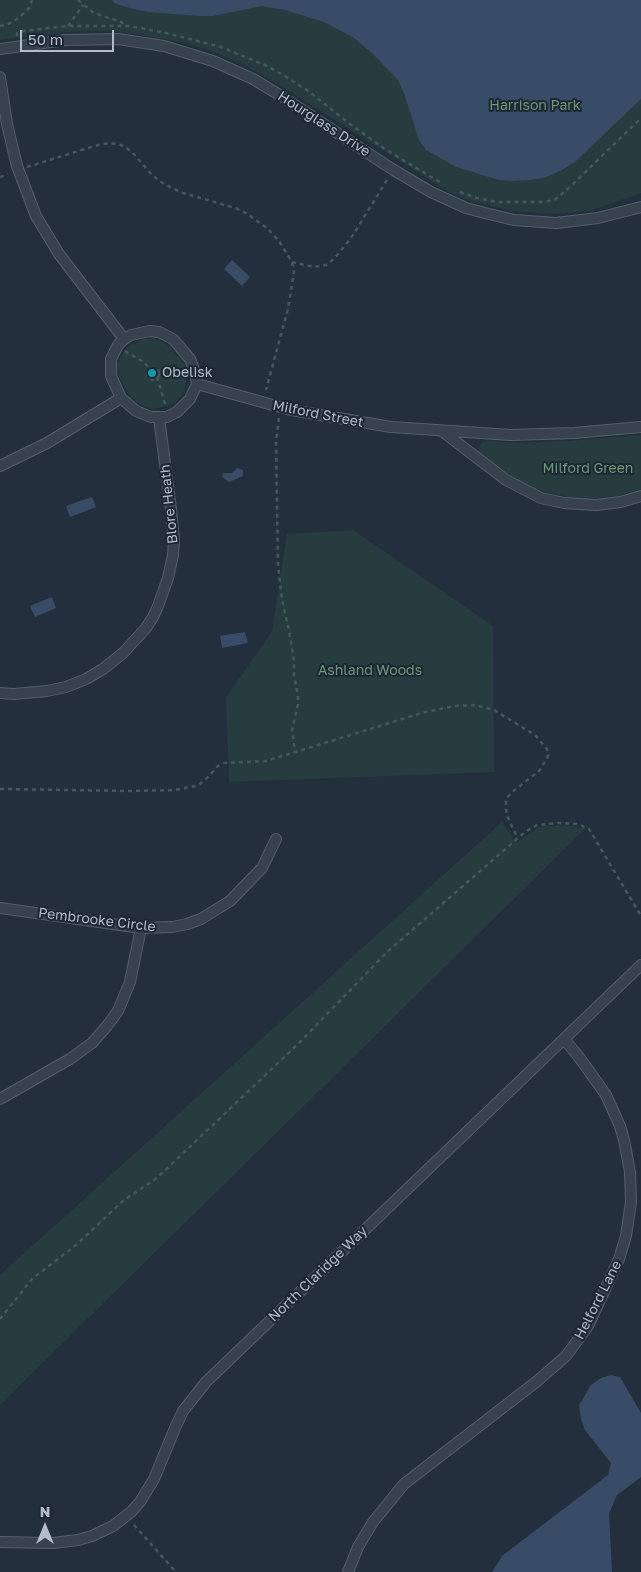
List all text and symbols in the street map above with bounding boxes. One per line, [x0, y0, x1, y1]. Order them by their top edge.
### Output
scale bar [22, 20, 116, 52]
text: 50 m [28, 30, 63, 48]
street label: Hourglass Drive [275, 88, 373, 160]
park label: Harrison Park [489, 98, 581, 114]
place label: Obelisk [162, 365, 213, 381]
marker: Obelisk [146, 367, 158, 379]
street label: Milford Street [271, 397, 365, 431]
park label: Milford Green [543, 461, 633, 477]
street label: Blore Heath [156, 463, 182, 545]
park label: Ashland Woods [318, 663, 422, 679]
street label: Pembrooke Circle [37, 904, 157, 936]
street label: North Claridge Way [265, 1223, 371, 1325]
street label: Helford Lane [571, 1258, 625, 1342]
north arrow [20, 1502, 70, 1552]
text: N [40, 1503, 50, 1520]

